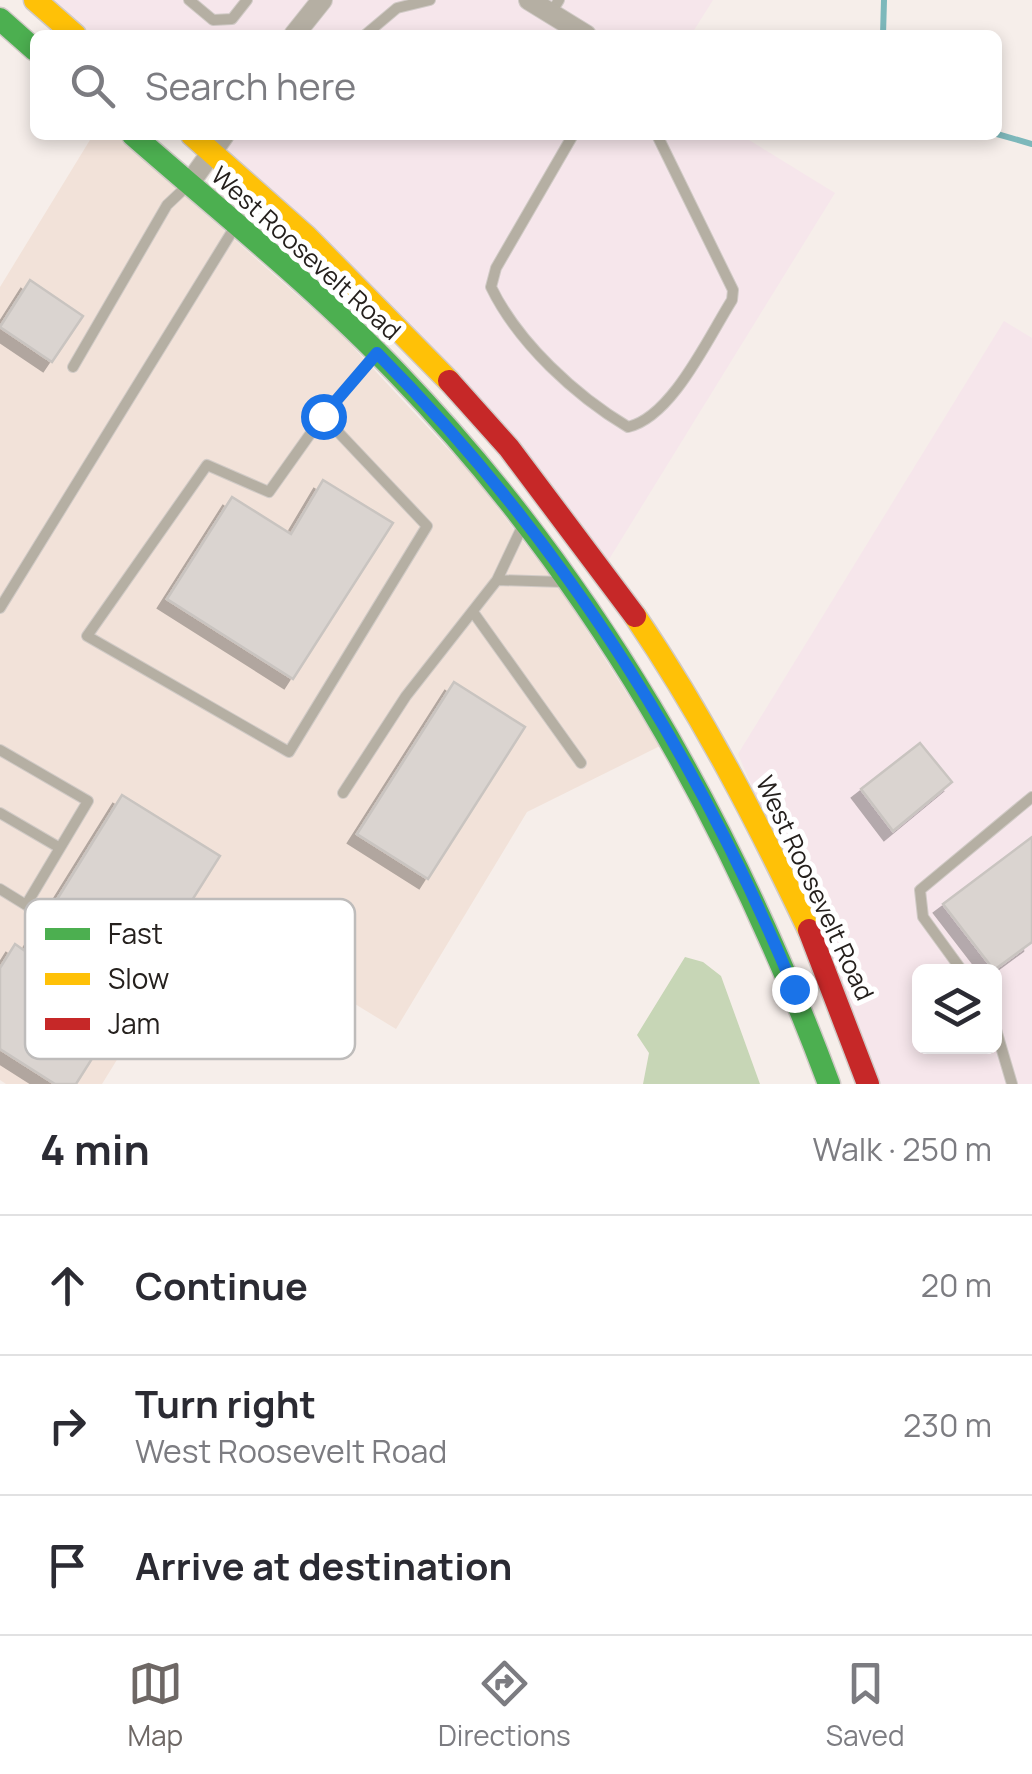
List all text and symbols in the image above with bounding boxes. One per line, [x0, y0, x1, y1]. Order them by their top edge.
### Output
search box [30, 30, 1002, 140]
icon: search [65, 58, 120, 113]
text: Search here [145, 59, 356, 111]
street label: West Roosevelt Road [204, 158, 409, 347]
route start [301, 394, 347, 440]
street label: West Roosevelt Road [748, 770, 883, 1006]
legend [25, 899, 355, 1059]
text: Fast [108, 914, 163, 952]
text: Slow [108, 959, 169, 997]
map controls [912, 964, 1002, 1054]
button: layers [912, 964, 1002, 1054]
route end [772, 967, 818, 1013]
text: Jam [108, 1004, 160, 1042]
text: 4 min [40, 1120, 150, 1178]
text: Walk · 250 m [813, 1127, 992, 1171]
icon: ahead [40, 1258, 95, 1313]
text: Continue [135, 1259, 308, 1311]
text: 20 m [921, 1263, 992, 1307]
text: Turn right [135, 1377, 316, 1429]
icon: right [40, 1398, 95, 1453]
text: 230 m [903, 1403, 992, 1447]
text: West Roosevelt Road [135, 1429, 447, 1473]
icon: arrive [40, 1538, 95, 1593]
text: Arrive at destination [135, 1539, 512, 1591]
tab: Map [127, 1656, 183, 1754]
tab: Directions [438, 1656, 571, 1754]
tab: Saved [826, 1656, 905, 1754]

